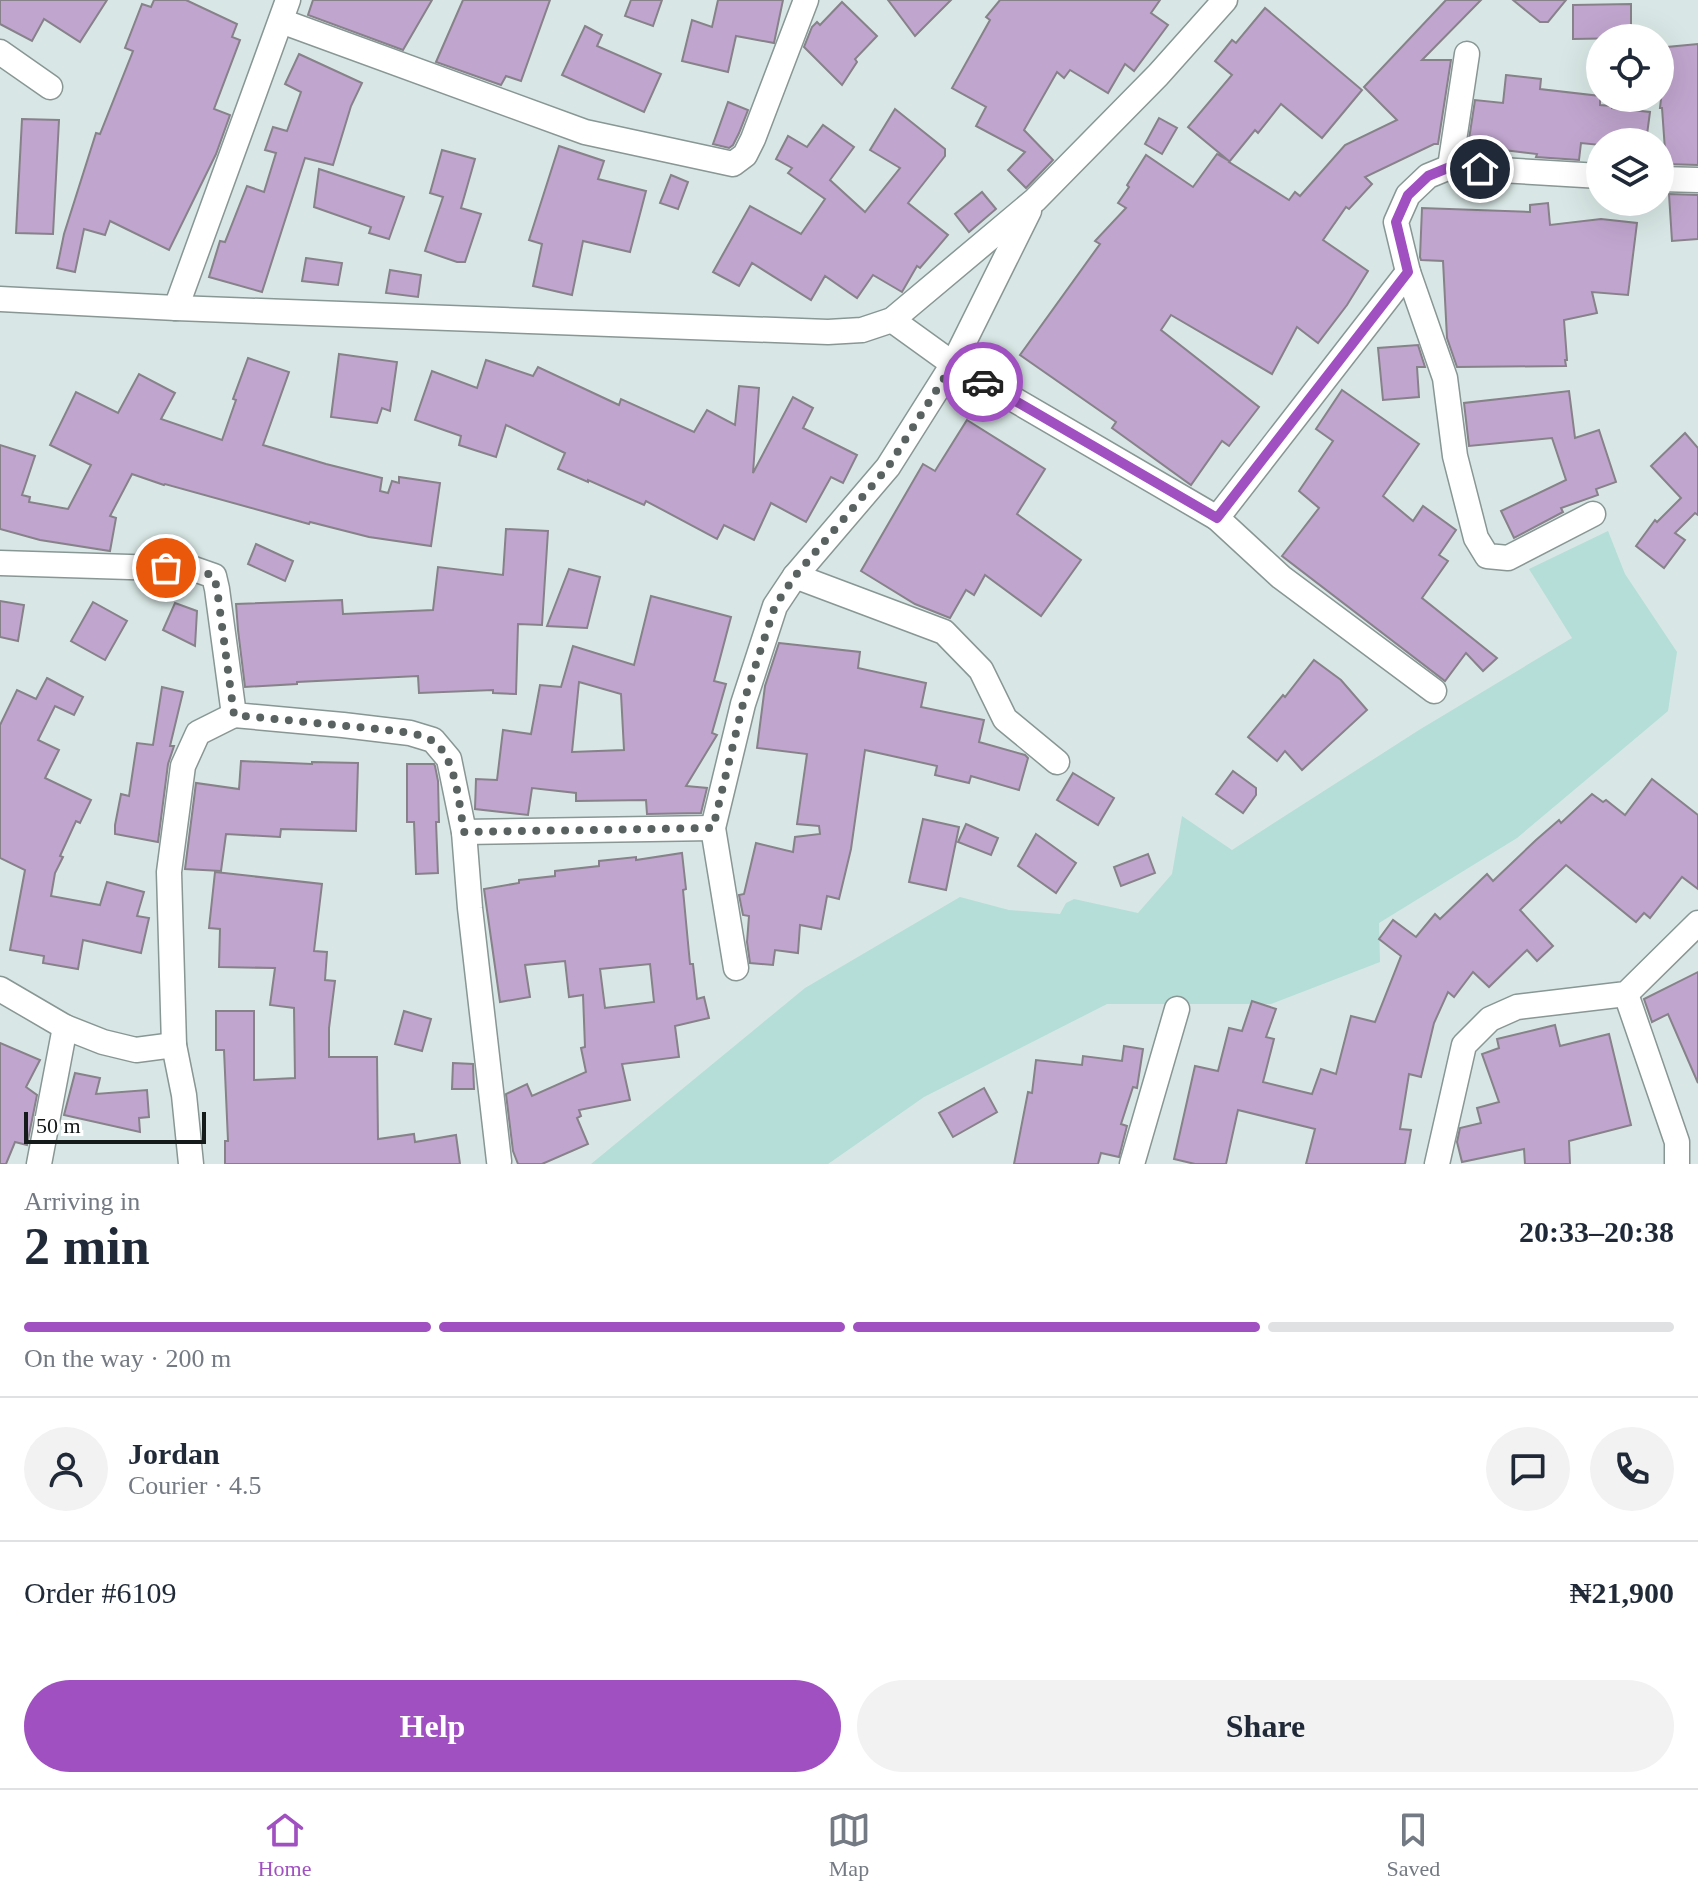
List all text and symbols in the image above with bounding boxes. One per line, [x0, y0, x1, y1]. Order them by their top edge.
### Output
map controls [1586, 24, 1674, 216]
button: locate [1586, 24, 1674, 112]
button: layers [1586, 128, 1674, 216]
pin [1446, 135, 1514, 203]
icon: home [1458, 147, 1502, 191]
courier [943, 342, 1023, 422]
icon: car [961, 360, 1005, 404]
pin [132, 534, 200, 602]
icon: bag [144, 546, 188, 590]
scale bar [24, 1108, 206, 1144]
text: 50 m [36, 1113, 81, 1138]
text: Arriving in [24, 1187, 140, 1216]
text: 20:33–20:38 [1519, 1215, 1674, 1248]
text: 2 min [24, 1218, 150, 1275]
text: On the way · 200 m [24, 1344, 231, 1373]
button: person [24, 1427, 108, 1511]
button: chat [1486, 1427, 1570, 1511]
button: phone [1590, 1427, 1674, 1511]
text: Jordan [128, 1437, 220, 1470]
text: Courier · 4.5 [128, 1471, 262, 1500]
text: Order #6109 [24, 1576, 176, 1609]
text: ₦21,900 [1570, 1576, 1674, 1609]
button: Help [24, 1680, 841, 1772]
button: Share [857, 1680, 1674, 1772]
tab: Home [258, 1808, 312, 1882]
tab: Map [827, 1808, 871, 1882]
tab: Saved [1386, 1808, 1440, 1882]

